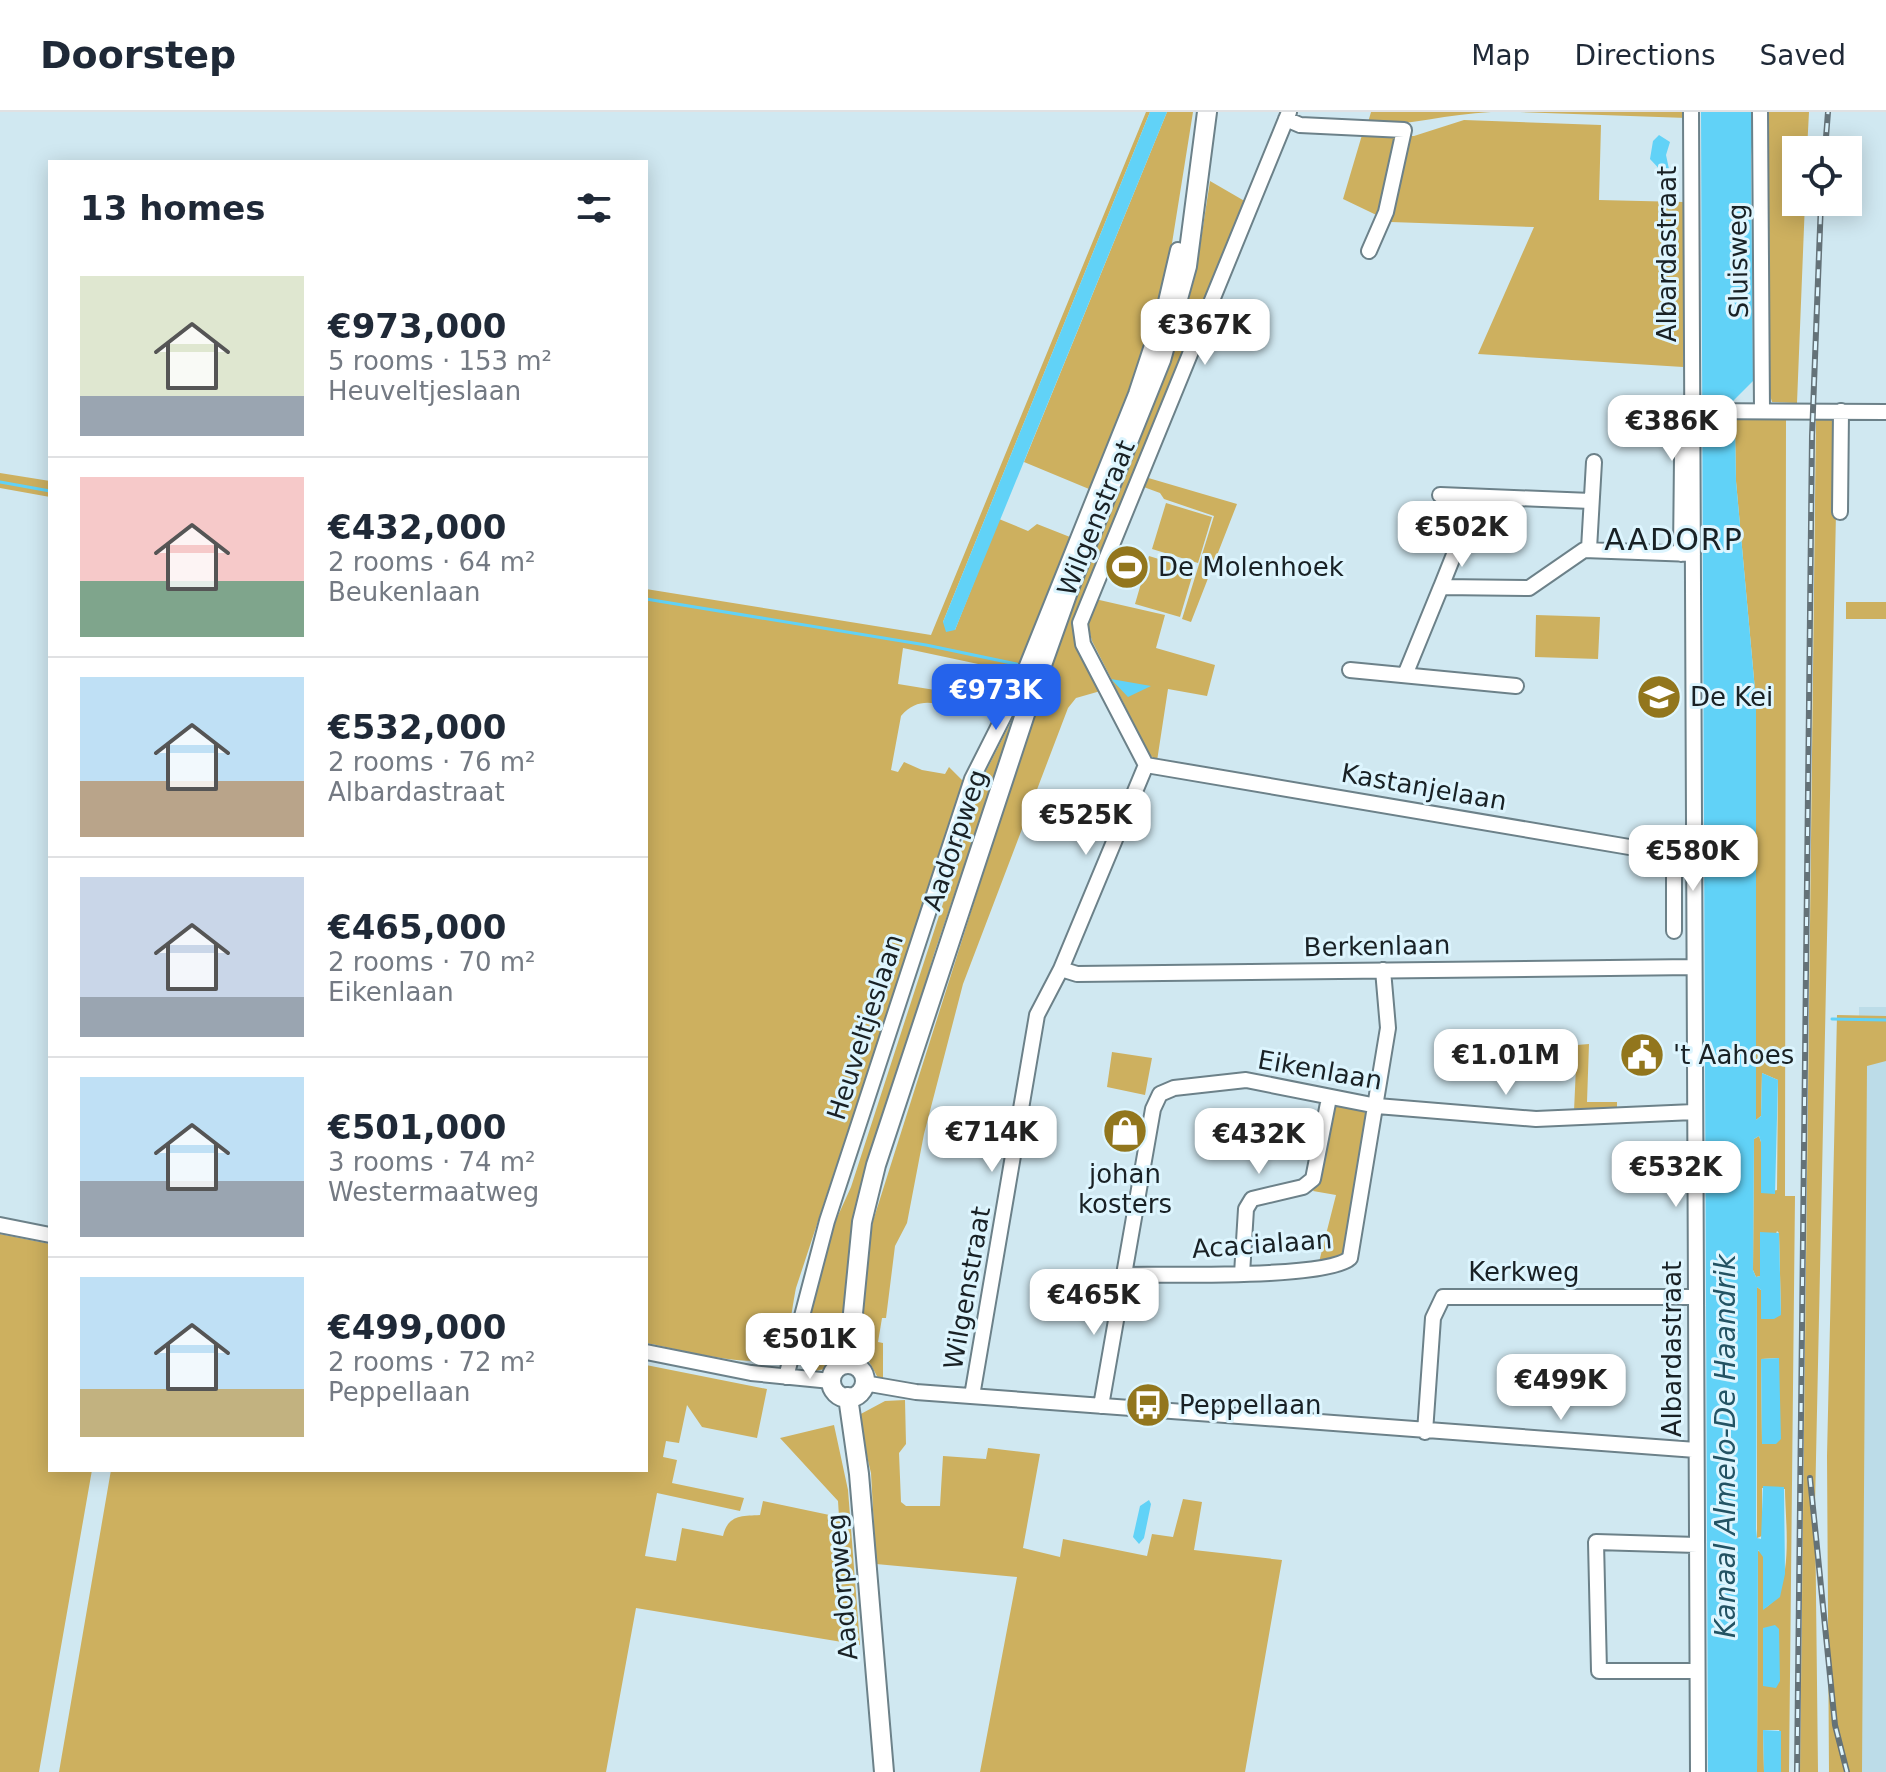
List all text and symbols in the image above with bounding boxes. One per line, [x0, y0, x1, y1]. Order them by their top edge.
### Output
text: Doorstep [40, 33, 236, 77]
text: Map [1471, 39, 1530, 72]
text: Directions [1574, 39, 1715, 72]
text: Saved [1759, 39, 1846, 72]
map controls [1782, 136, 1862, 216]
button: locate [1782, 136, 1862, 216]
street label: Albardastraat [1652, 166, 1682, 342]
icon: filters [572, 186, 616, 230]
text: 13 homes [80, 188, 265, 228]
street label: Sluisweg [1722, 203, 1754, 319]
pin: €367K [1149, 299, 1261, 367]
text: €973,000 [328, 306, 507, 346]
icon: home [144, 308, 240, 404]
text: €367K [1159, 310, 1251, 340]
text: 5 rooms · 153 m² [328, 346, 552, 376]
text: Heuveltjeslaan [328, 376, 521, 406]
pin: €386K [1616, 395, 1728, 463]
text: €386K [1626, 406, 1718, 436]
street label: Wilgenstraat [1051, 436, 1141, 600]
pin: €502K [1406, 501, 1518, 569]
text: €432,000 [328, 507, 507, 547]
icon: home [144, 509, 240, 605]
text: €502K [1416, 512, 1508, 542]
district label: AADORP [1604, 522, 1744, 557]
sports icon: De Molenhoek [1103, 543, 1151, 591]
text: 2 rooms · 64 m² [328, 547, 536, 577]
place label: De Molenhoek [1158, 552, 1344, 582]
text: Beukenlaan [328, 577, 480, 607]
pin: €973K [940, 664, 1052, 732]
school or university icon: De Kei [1635, 673, 1683, 721]
text: €973K [950, 675, 1042, 705]
place label: De Kei [1690, 682, 1773, 712]
text: €532,000 [328, 707, 507, 747]
icon: home [144, 709, 240, 805]
text: 2 rooms · 76 m² [328, 747, 536, 777]
street label: Kastanjelaan [1339, 758, 1509, 816]
street label: Aadorpweg [917, 766, 993, 914]
text: Albardastraat [328, 777, 505, 807]
pin: €525K [1030, 789, 1142, 857]
text: €525K [1040, 800, 1132, 830]
pin: €580K [1637, 825, 1749, 893]
text: €580K [1647, 836, 1739, 866]
text: €465,000 [328, 907, 507, 947]
icon: home [144, 909, 240, 1005]
street label: Berkenlaan [1303, 930, 1451, 962]
street label: Heuveltjeslaan [821, 931, 909, 1123]
text: 2 rooms · 70 m² [328, 947, 536, 977]
text: Eikenlaan [328, 977, 454, 1007]
pin: €1.01M [1441, 1029, 1571, 1097]
public building icon: 't Aahoes [1618, 1031, 1666, 1079]
text: €1.01M [1452, 1040, 1560, 1070]
place label: 't Aahoes [1673, 1040, 1794, 1070]
street label: Eikenlaan [1255, 1044, 1385, 1096]
pin: €714K [936, 1106, 1048, 1174]
text: €501,000 [328, 1107, 507, 1147]
shop icon: johan kosters [1101, 1107, 1149, 1155]
pin: €432K [1203, 1108, 1315, 1176]
icon: home [144, 1109, 240, 1205]
text: €714K [946, 1117, 1038, 1147]
text: €432K [1213, 1119, 1305, 1149]
pin: €532K [1620, 1141, 1732, 1209]
text: 3 rooms · 74 m² [328, 1147, 536, 1177]
text: €532K [1630, 1152, 1722, 1182]
place label: johan kosters [1078, 1159, 1172, 1219]
text: Westermaatweg [328, 1177, 539, 1207]
street label: Wilgenstraat [938, 1204, 996, 1372]
street label: Acacialaan [1191, 1224, 1333, 1264]
water label: Kanaal Almelo-De Haandrik [1709, 1252, 1742, 1638]
street label: Kerkweg [1468, 1257, 1580, 1287]
street label: Albardastraat [1657, 1261, 1687, 1437]
pin: €465K [1038, 1269, 1150, 1337]
text: €465K [1048, 1280, 1140, 1310]
text: €499,000 [328, 1307, 507, 1347]
icon: home [144, 1309, 240, 1405]
pin: €501K [754, 1313, 866, 1381]
text: €501K [764, 1324, 856, 1354]
text: 2 rooms · 72 m² [328, 1347, 536, 1377]
pin: €499K [1505, 1354, 1617, 1422]
text: €499K [1515, 1365, 1607, 1395]
text: Peppellaan [328, 1377, 471, 1407]
bus stop icon: Peppellaan [1124, 1381, 1172, 1429]
place label: Peppellaan [1179, 1390, 1322, 1420]
street label: Aadorpweg [821, 1512, 863, 1662]

